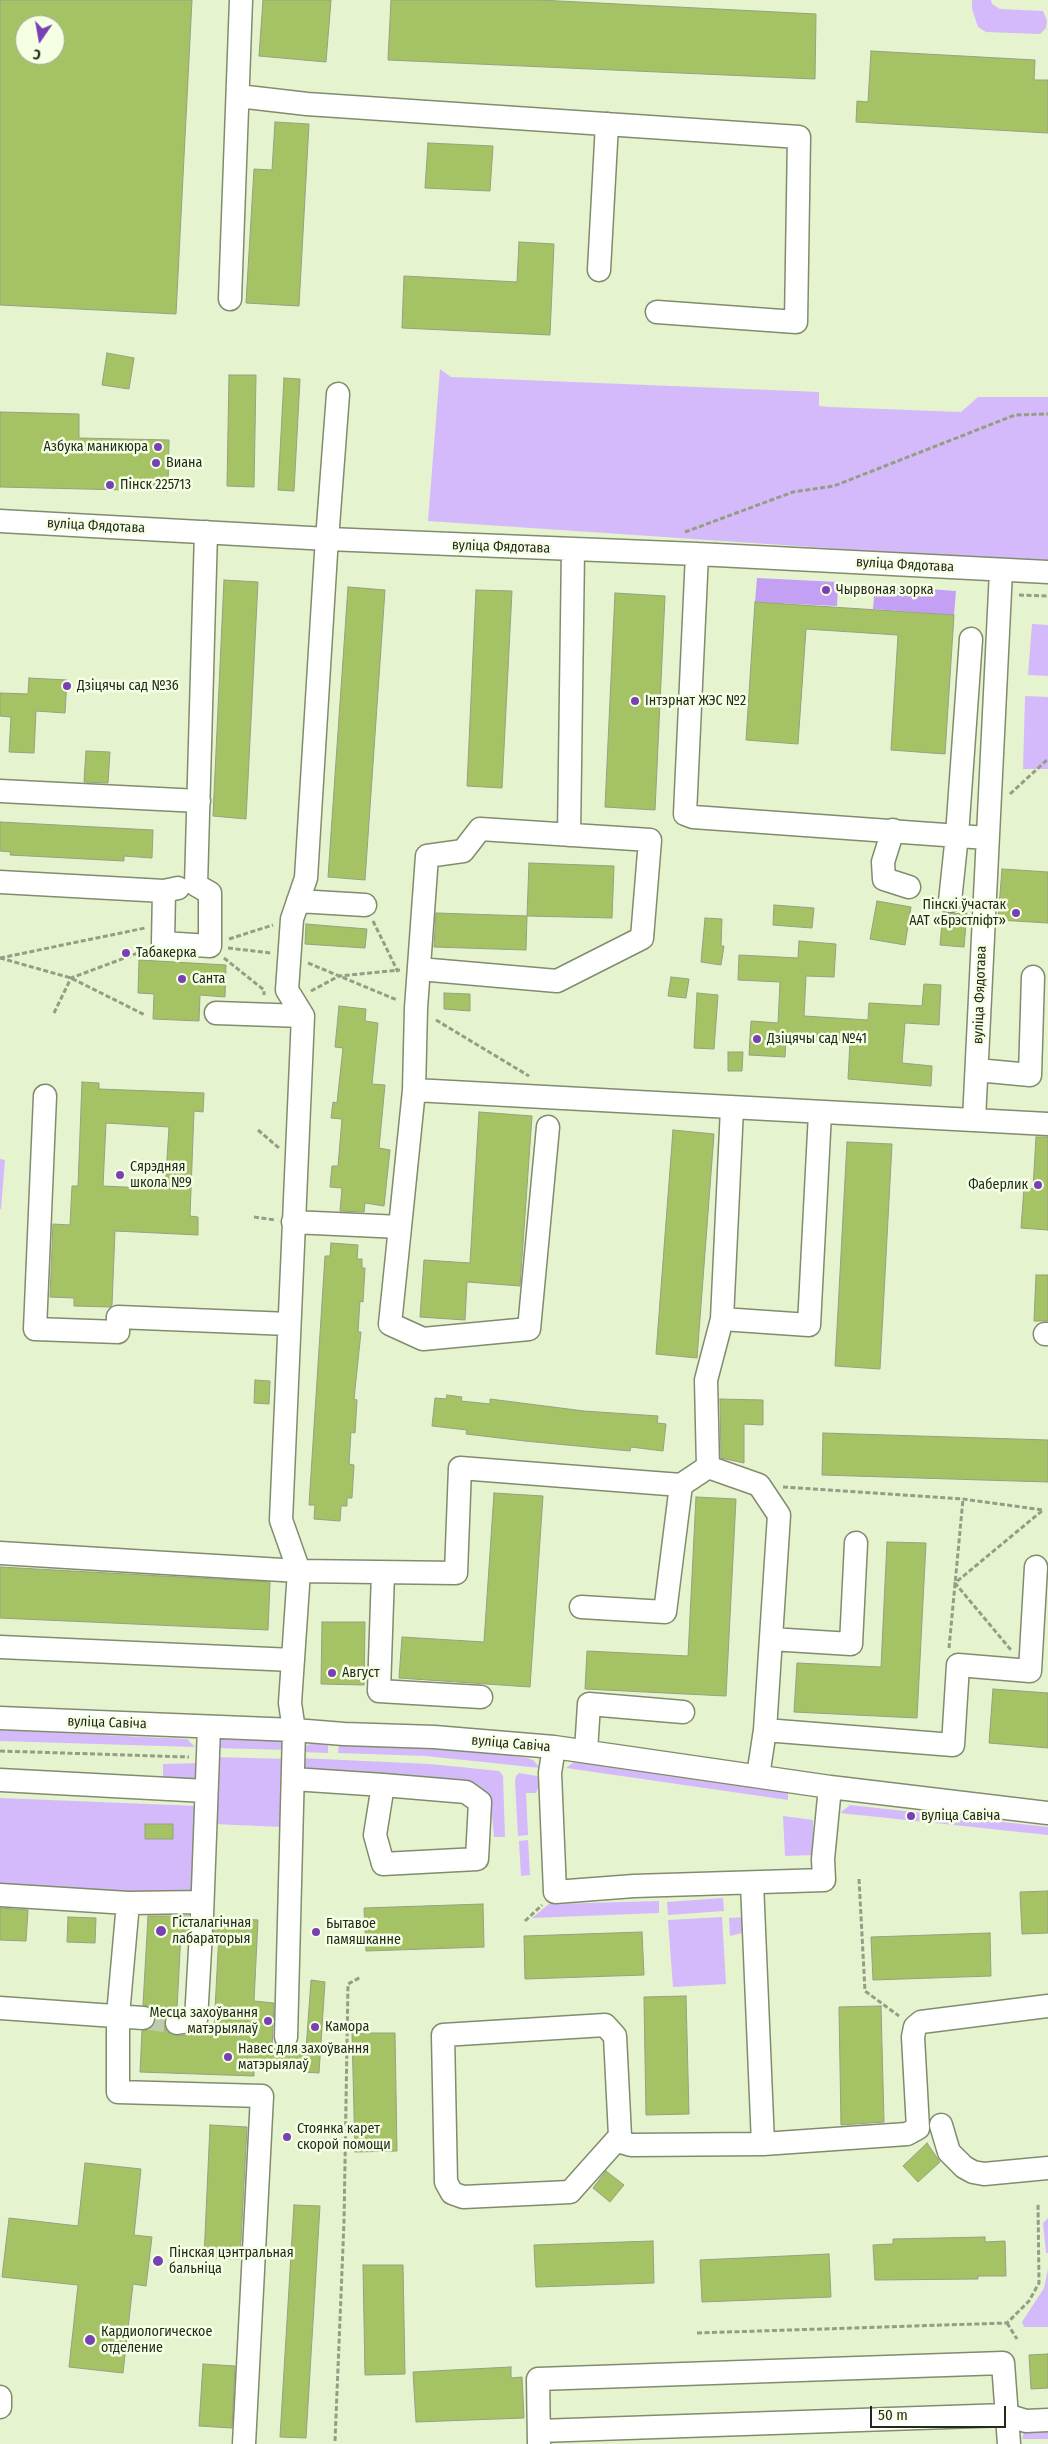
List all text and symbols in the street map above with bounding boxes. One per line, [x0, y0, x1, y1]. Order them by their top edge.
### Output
north arrow [15, 15, 65, 65]
text: С [32, 45, 42, 63]
place label: Азбука маникюра [43, 439, 148, 455]
marker: Азбука маникюра [152, 441, 164, 453]
place label: Виана [166, 455, 202, 471]
marker: Виана [150, 457, 162, 469]
place label: Пінск 225713 [120, 477, 191, 493]
marker: Пінск 225713 [104, 479, 116, 491]
street label: вуліца Фядотава [46, 515, 146, 537]
street label: вуліца Фядотава [452, 537, 550, 557]
street label: вуліца Фядотава [855, 554, 955, 576]
place label: Чырвоная зорка [836, 582, 934, 598]
marker: Чырвоная зорка [820, 584, 832, 596]
place label: Дзіцячы сад №36 [77, 678, 179, 694]
marker: Дзіцячы сад №36 [61, 680, 73, 692]
place label: Інтэрнат ЖЭС №2 [645, 693, 746, 709]
marker: Інтэрнат ЖЭС №2 [629, 695, 641, 707]
place label: Пінскі ўчастак ААТ «Брэстліфт» [909, 897, 1006, 930]
marker: Пінскі ўчастак ААТ «Брэстліфт» [1010, 907, 1022, 919]
place label: Табакерка [136, 945, 197, 961]
street label: вуліца Фядотава [970, 946, 990, 1044]
marker: Табакерка [120, 947, 132, 959]
place label: Санта [192, 971, 225, 987]
marker: Санта [176, 973, 188, 985]
place label: Дзіцячы сад №41 [767, 1031, 867, 1047]
marker: Дзіцячы сад №41 [751, 1033, 763, 1045]
place label: Сярэдняя школа №9 [130, 1159, 192, 1192]
marker: Сярэдняя школа №9 [114, 1169, 126, 1181]
place label: Фаберлик [968, 1177, 1028, 1193]
marker: Фаберлик [1032, 1179, 1044, 1191]
place label: Август [342, 1665, 380, 1681]
marker: Август [326, 1667, 338, 1679]
street label: вуліца Савіча [67, 1713, 147, 1733]
street label: вуліца Савіча [471, 1732, 551, 1756]
place label: вуліца Савіча [921, 1808, 1000, 1824]
marker: вуліца Савіча [905, 1810, 917, 1822]
place label: Гісталагічная лабараторыя [172, 1915, 251, 1948]
place label: Бытавое памяшканне [326, 1916, 401, 1948]
marker: Гісталагічная лабараторыя [154, 1924, 168, 1938]
marker: Бытавое памяшканне [310, 1926, 322, 1938]
place label: Месца захоўвання матэрыялаў [149, 2005, 258, 2038]
marker: Месца захоўвання матэрыялаў [262, 2015, 274, 2027]
place label: Камора [325, 2019, 369, 2035]
marker: Камора [309, 2021, 321, 2033]
place label: Навес для захоўвання матэрыялаў [238, 2041, 369, 2074]
marker: Навес для захоўвання матэрыялаў [222, 2051, 234, 2063]
place label: Стоянка карет скорой помощи [297, 2121, 391, 2154]
marker: Стоянка карет скорой помощи [281, 2131, 293, 2143]
place label: Пінская цэнтральная бальніца [169, 2245, 294, 2278]
marker: Пінская цэнтральная бальніца [151, 2254, 165, 2268]
place label: Кардиологическое отделение [101, 2324, 212, 2356]
marker: Кардиологическое отделение [83, 2333, 97, 2347]
scale bar [873, 2396, 1009, 2428]
text: 50 m [878, 2406, 908, 2424]

